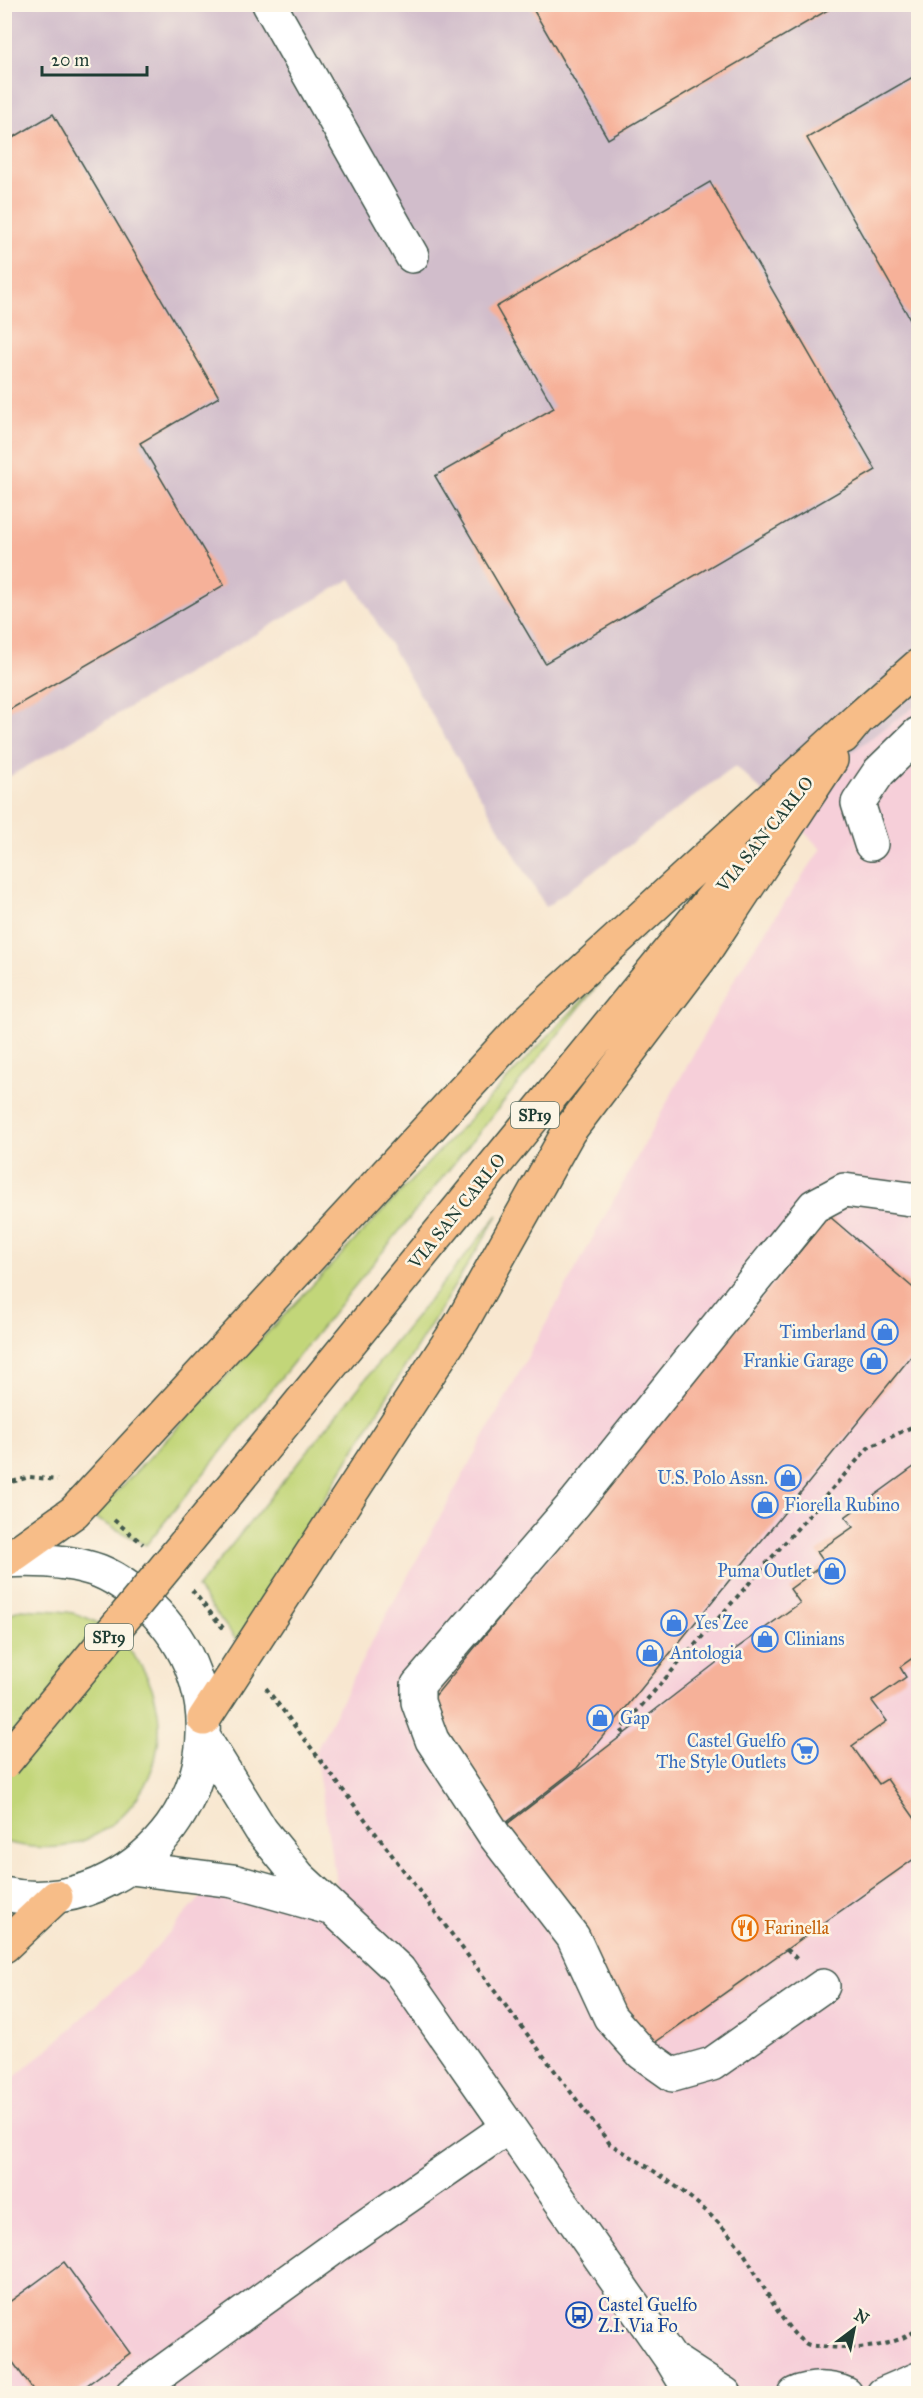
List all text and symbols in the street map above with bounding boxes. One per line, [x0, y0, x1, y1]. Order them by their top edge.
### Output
scale bar [42, 39, 147, 77]
text: 20 m [51, 49, 89, 71]
street label: VIA SAN CARLO [711, 772, 818, 897]
road number: SP19 [511, 1102, 559, 1128]
street label: VIA SAN CARLO [403, 1149, 510, 1274]
shop icon: Timberland [870, 1317, 900, 1347]
place label: Timberland [780, 1321, 866, 1343]
shop icon: Frankie Garage [859, 1346, 889, 1376]
place label: Frankie Garage [743, 1350, 854, 1373]
shop icon: U.S. Polo Assn. [773, 1463, 803, 1493]
place label: U.S. Polo Assn. [657, 1467, 768, 1489]
shop icon: Fiorella Rubino [750, 1490, 780, 1520]
place label: Fiorella Rubino [784, 1494, 900, 1516]
shop icon: Puma Outlet [817, 1556, 847, 1586]
place label: Puma Outlet [717, 1560, 813, 1582]
shop icon: Yes Zee [659, 1608, 689, 1638]
place label: Yes Zee [694, 1612, 748, 1634]
road number: SP19 [85, 1624, 133, 1650]
shop icon: Clinians [750, 1624, 780, 1654]
place label: Clinians [784, 1628, 845, 1650]
shop icon: Antologia [635, 1638, 665, 1668]
place label: Antologia [669, 1642, 743, 1665]
shop icon: Gap [585, 1703, 615, 1733]
place label: Gap [620, 1707, 650, 1729]
place label: Castel Guelfo The Style Outlets [656, 1730, 786, 1773]
supermarket icon: Castel Guelfo The Style Outlets [790, 1736, 820, 1766]
restaurant icon: Farinella [730, 1913, 760, 1943]
place label: Farinella [764, 1917, 830, 1939]
place label: Castel Guelfo Z.I. Via Fo [598, 2294, 697, 2337]
north arrow [824, 2299, 884, 2359]
bus stop icon: Castel Guelfo Z.I. Via Fo [564, 2300, 594, 2330]
text: N [851, 2305, 873, 2329]

